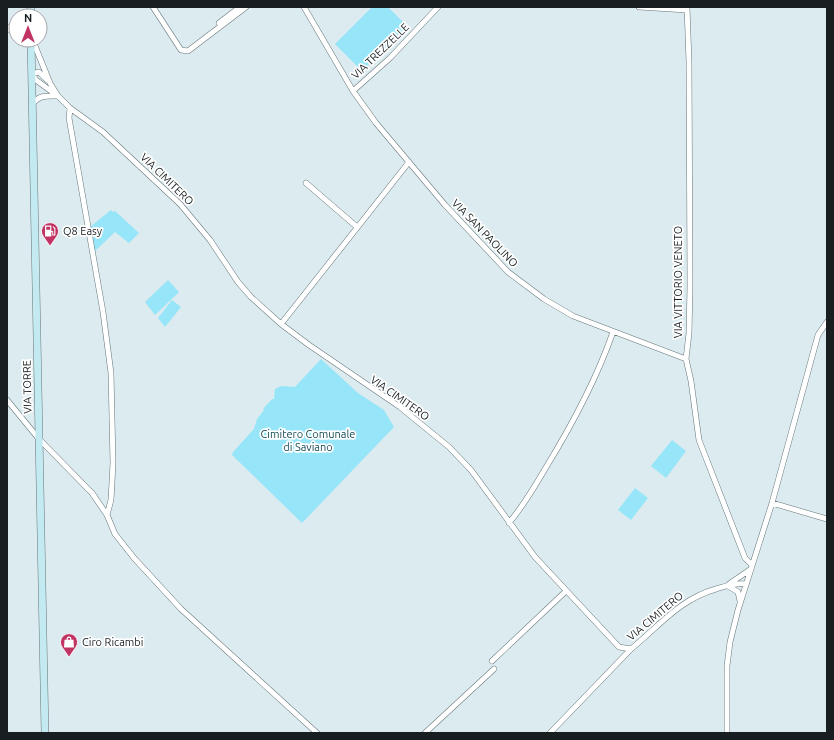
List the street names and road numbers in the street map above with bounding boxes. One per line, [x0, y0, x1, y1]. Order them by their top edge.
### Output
street label: VIA TREZZELLE [349, 21, 411, 81]
street label: VIA CIMITERO [138, 151, 196, 207]
street label: VIA SAN PAOLINO [450, 197, 520, 269]
street label: VIA VITTORIO VENETO [672, 226, 684, 338]
street label: VIA TORRE [21, 360, 33, 414]
street label: VIA CIMITERO [368, 373, 432, 423]
street label: VIA CIMITERO [625, 589, 685, 643]

